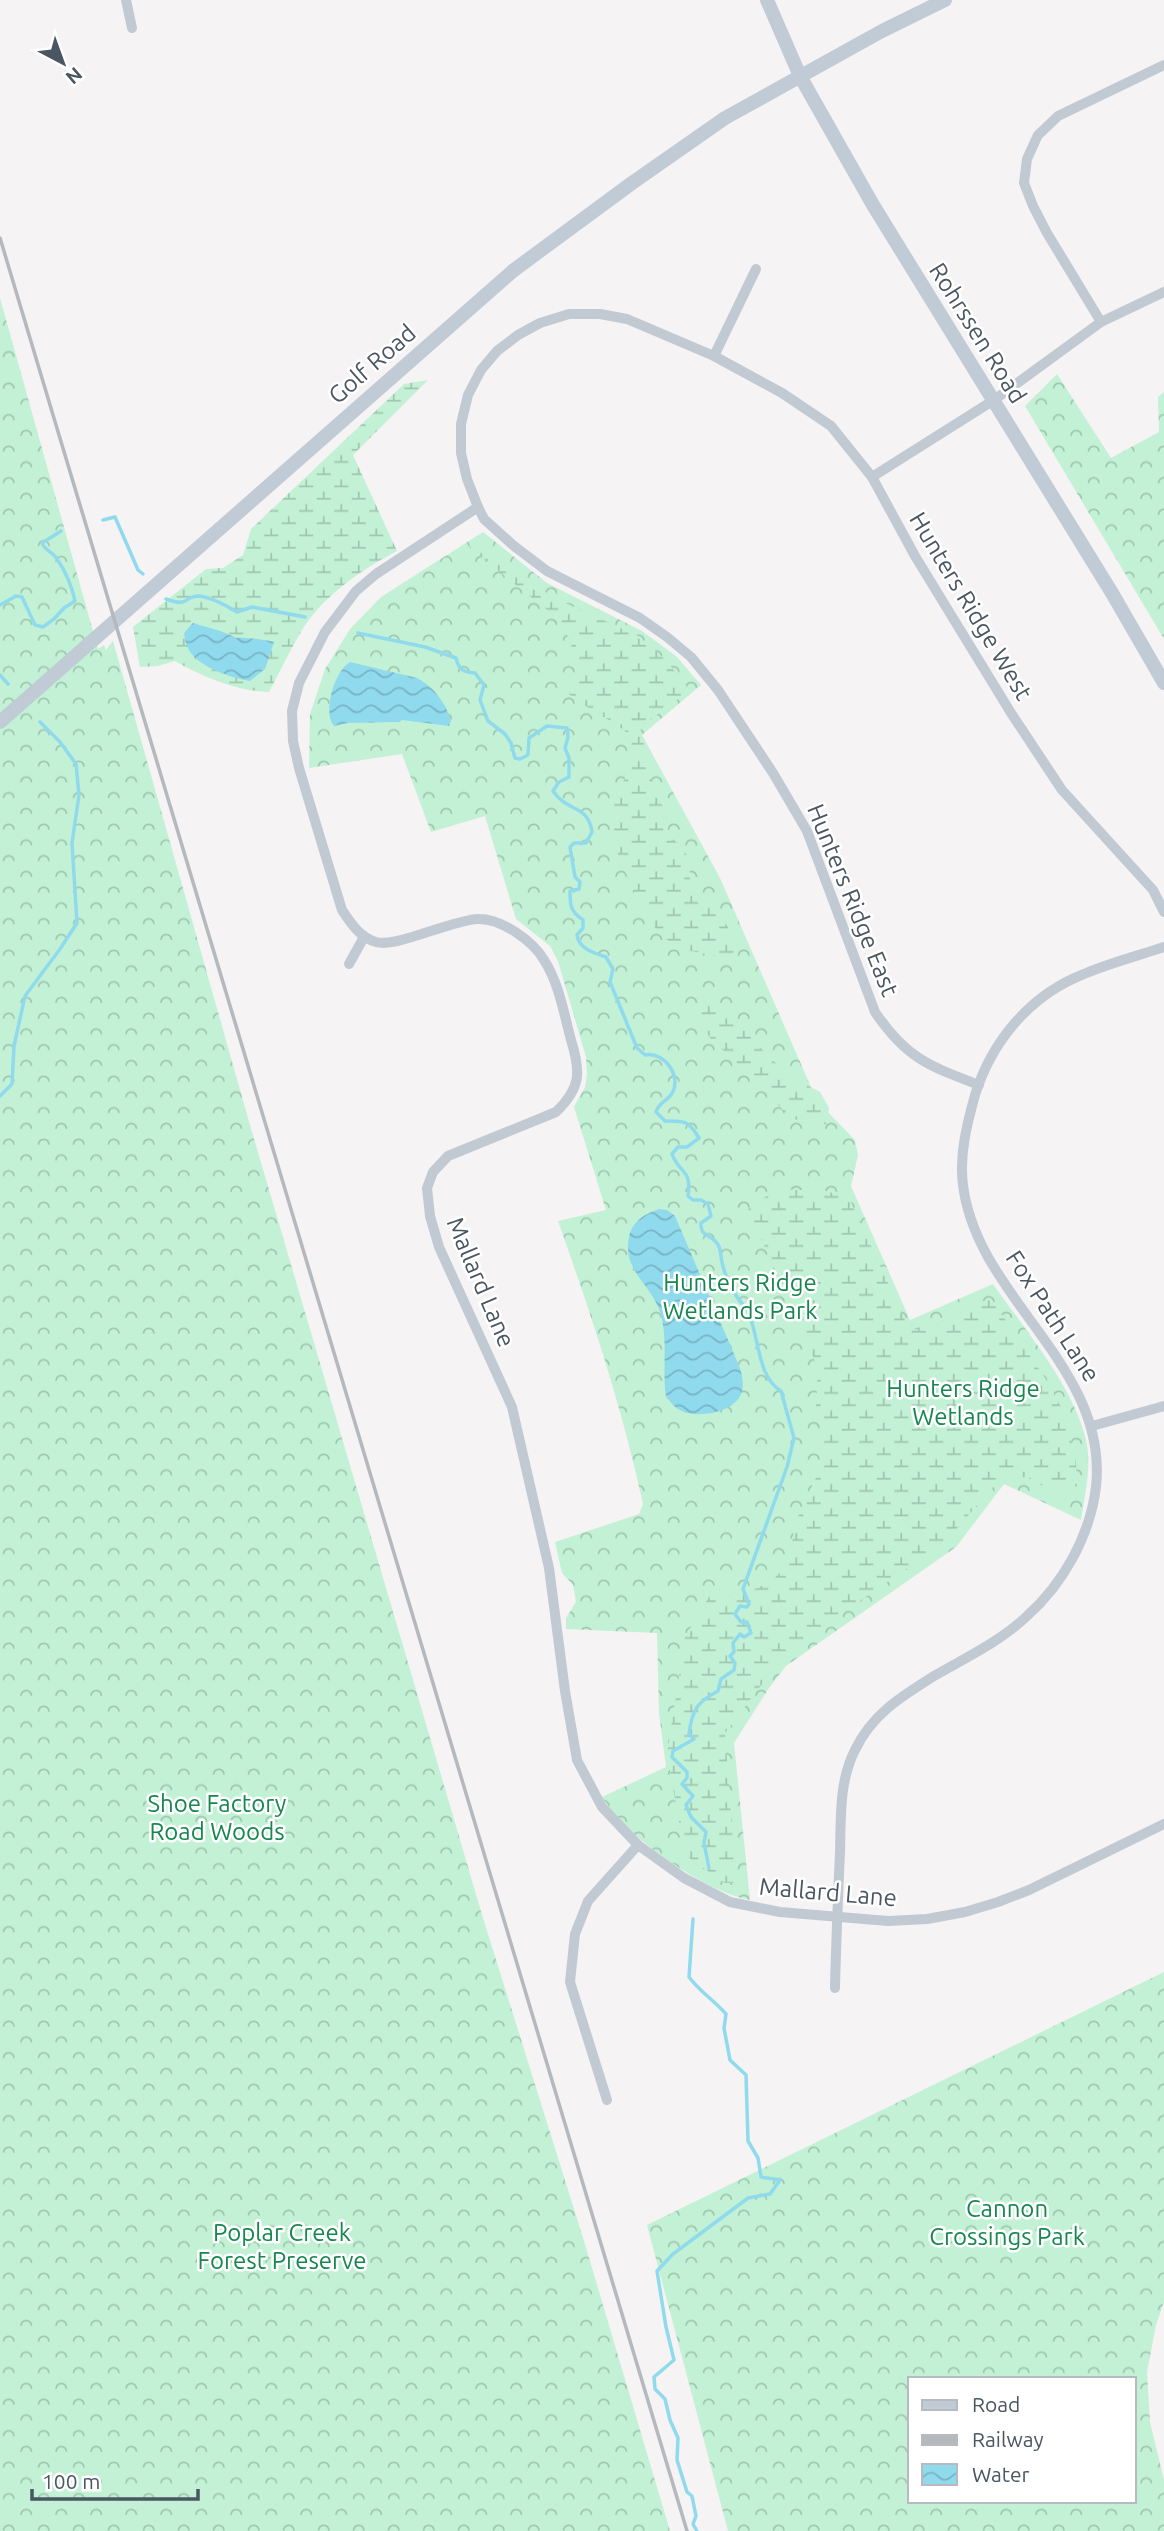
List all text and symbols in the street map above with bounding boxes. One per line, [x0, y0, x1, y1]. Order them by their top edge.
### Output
north arrow [28, 28, 98, 98]
text: N [62, 63, 87, 89]
street label: Rohrssen Road [924, 258, 1032, 408]
street label: Golf Road [323, 319, 421, 409]
street label: Hunters Ridge West [904, 507, 1038, 705]
street label: Hunters Ridge East [802, 800, 904, 1001]
street label: Mallard Lane [442, 1213, 520, 1351]
street label: Fox Path Lane [1001, 1245, 1105, 1387]
park label: Hunters Ridge Wetlands Park [663, 1269, 817, 1324]
park label: Hunters Ridge Wetlands [886, 1375, 1040, 1430]
park label: Shoe Factory Road Woods [148, 1790, 287, 1845]
street label: Mallard Lane [758, 1873, 898, 1911]
park label: Cannon Crossings Park [929, 2195, 1085, 2250]
park label: Poplar Creek Forest Preserve [197, 2219, 367, 2274]
legend [908, 2377, 1136, 2503]
text: Road [972, 2392, 1020, 2416]
text: Railway [972, 2427, 1044, 2451]
scale bar [32, 2458, 198, 2502]
text: Water [972, 2462, 1030, 2486]
text: 100 m [42, 2469, 100, 2493]

